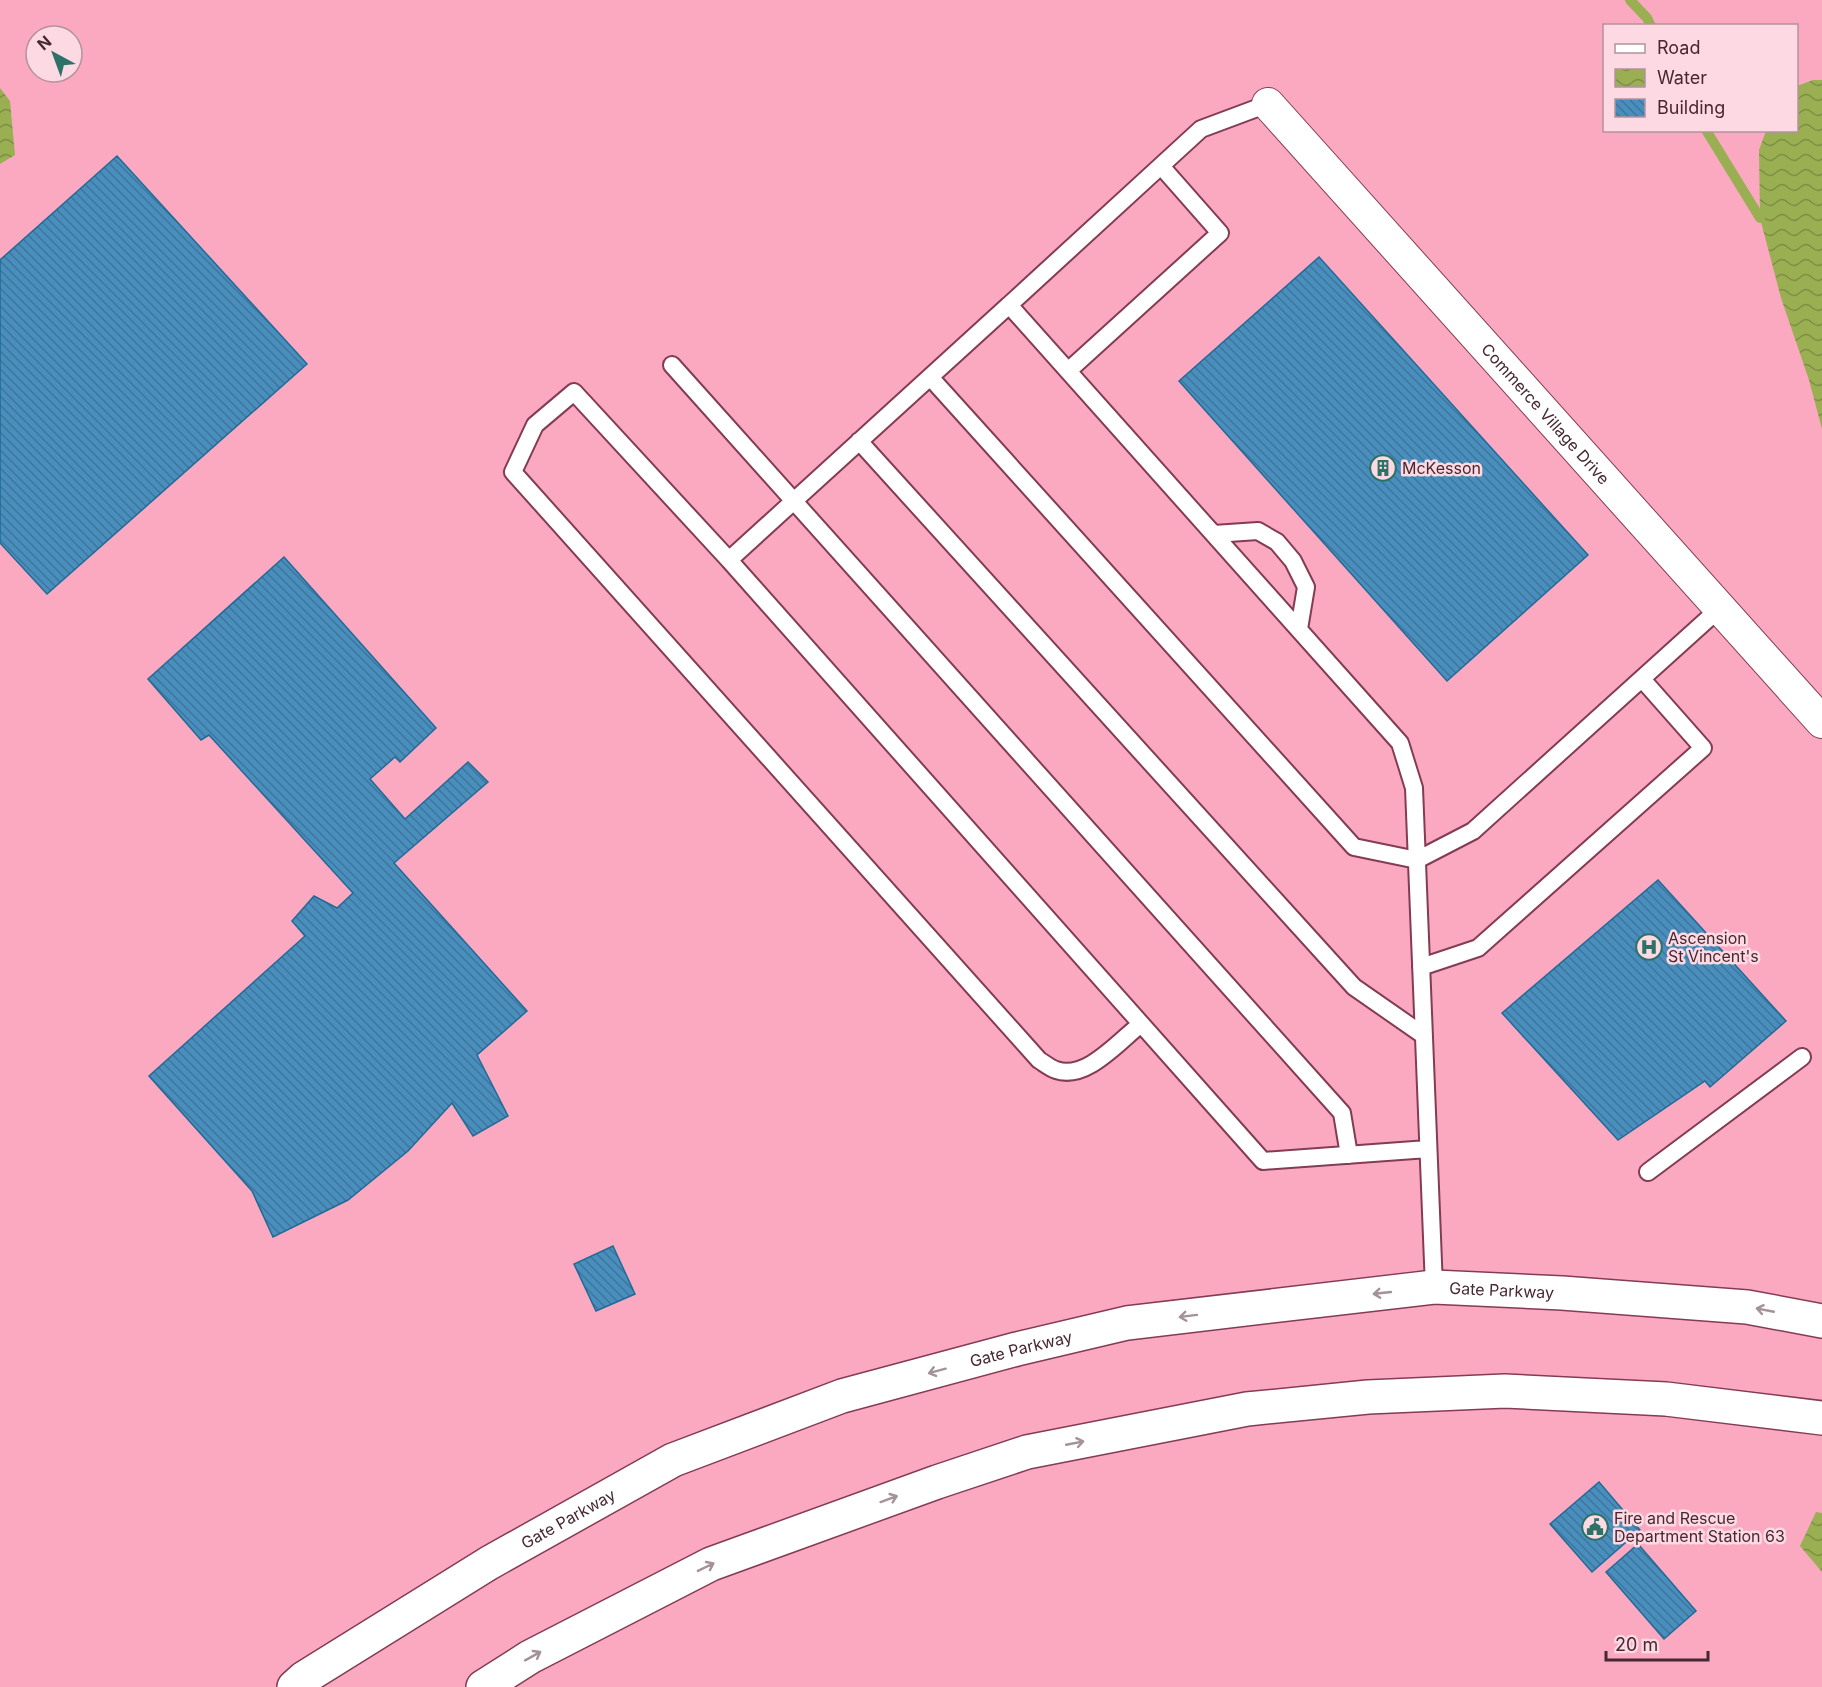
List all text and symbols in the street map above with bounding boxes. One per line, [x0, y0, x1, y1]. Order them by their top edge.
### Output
north arrow [24, 24, 84, 84]
legend [1603, 24, 1798, 132]
text: N [33, 31, 55, 54]
text: Road [1657, 37, 1700, 58]
text: Water [1657, 67, 1707, 88]
text: Building [1657, 97, 1725, 118]
street label: Commerce Village Drive [1477, 339, 1614, 488]
building icon: McKesson [1368, 453, 1398, 483]
place label: McKesson [1402, 458, 1481, 478]
place label: Ascension St Vincent's [1668, 928, 1759, 966]
hospital icon: Ascension St Vincent's [1634, 932, 1664, 962]
street label: Gate Parkway [1449, 1278, 1555, 1303]
one-way arrow [1372, 1288, 1392, 1299]
one-way arrow [1755, 1304, 1775, 1315]
one-way arrow [1179, 1310, 1199, 1321]
street label: Gate Parkway [968, 1326, 1074, 1371]
one-way arrow [927, 1365, 946, 1377]
one-way arrow [1065, 1437, 1085, 1448]
street label: Gate Parkway [517, 1484, 619, 1553]
one-way arrow [879, 1493, 898, 1504]
place label: Fire and Rescue Department Station 63 [1614, 1508, 1785, 1546]
public building icon: Fire and Rescue Department Station 63 [1580, 1512, 1610, 1542]
one-way arrow [697, 1561, 715, 1573]
scale bar [1606, 1624, 1708, 1662]
text: 20 m [1615, 1634, 1658, 1655]
one-way arrow [524, 1650, 541, 1662]

